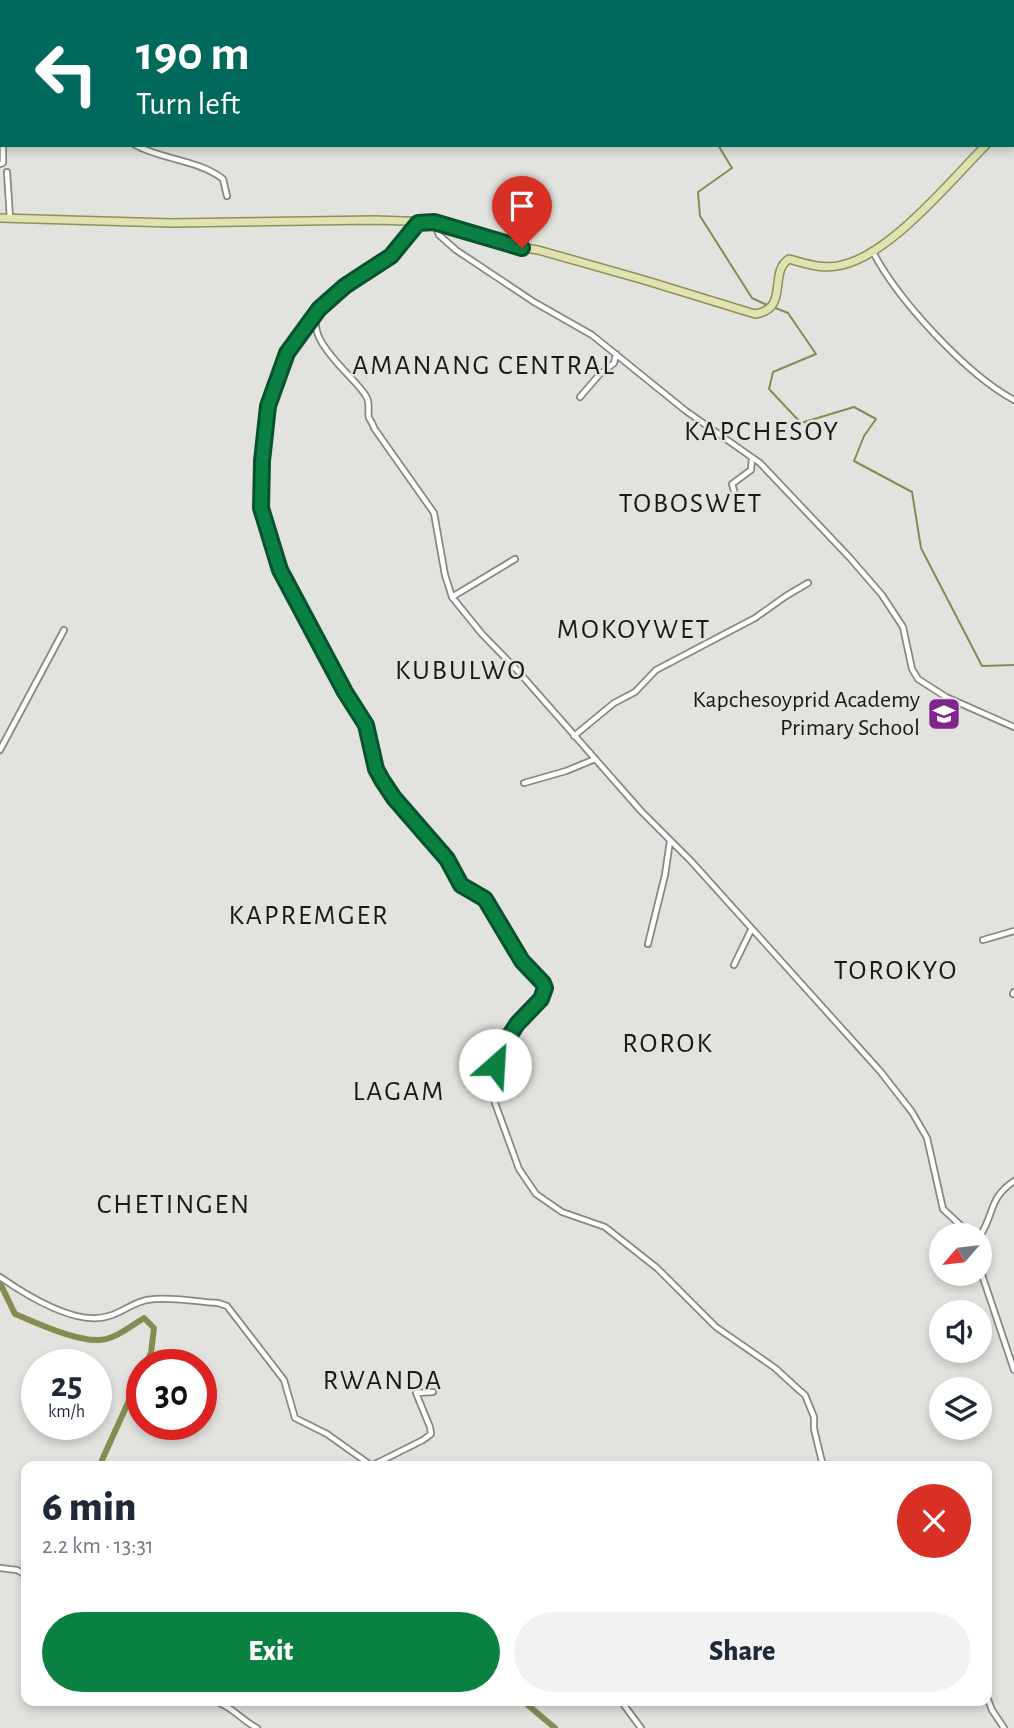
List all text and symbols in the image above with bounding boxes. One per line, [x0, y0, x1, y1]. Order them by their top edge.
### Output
icon: left [21, 28, 112, 119]
text: 190 m [136, 30, 250, 79]
text: Turn left [136, 88, 240, 120]
pin [492, 176, 552, 248]
icon: arrive [503, 187, 541, 225]
district label: AMANANG CENTRAL [352, 352, 616, 380]
district label: KAPCHESOY [684, 418, 840, 446]
district label: TOBOSWET [619, 490, 763, 518]
district label: MOKOYWET [557, 616, 711, 644]
district label: KUBULWO [395, 657, 527, 685]
place label: Kapchesoyprid Academy Primary School [693, 688, 920, 740]
school or university icon: Kapchesoyprid Academy Primary School [925, 695, 963, 733]
district label: KAPREMGER [229, 902, 390, 930]
district label: TOROKYO [834, 957, 958, 985]
position arrow [458, 1028, 532, 1102]
district label: ROROK [622, 1030, 714, 1058]
district label: LAGAM [353, 1078, 445, 1106]
district label: CHETINGEN [97, 1191, 251, 1219]
north arrow [929, 1223, 992, 1286]
map controls [929, 1223, 992, 1440]
button: sound [929, 1300, 992, 1363]
speed limit sign: 30 [126, 1349, 217, 1440]
district label: RWANDA [323, 1367, 443, 1395]
text: 25 [51, 1368, 82, 1403]
button: layers [929, 1377, 992, 1440]
text: km/h [48, 1403, 85, 1421]
button: close [897, 1484, 971, 1558]
text: 6 min [42, 1486, 137, 1528]
text: 2.2 km · 13:31 [42, 1535, 154, 1558]
button: Exit [42, 1612, 500, 1692]
button: Share [514, 1612, 971, 1692]

